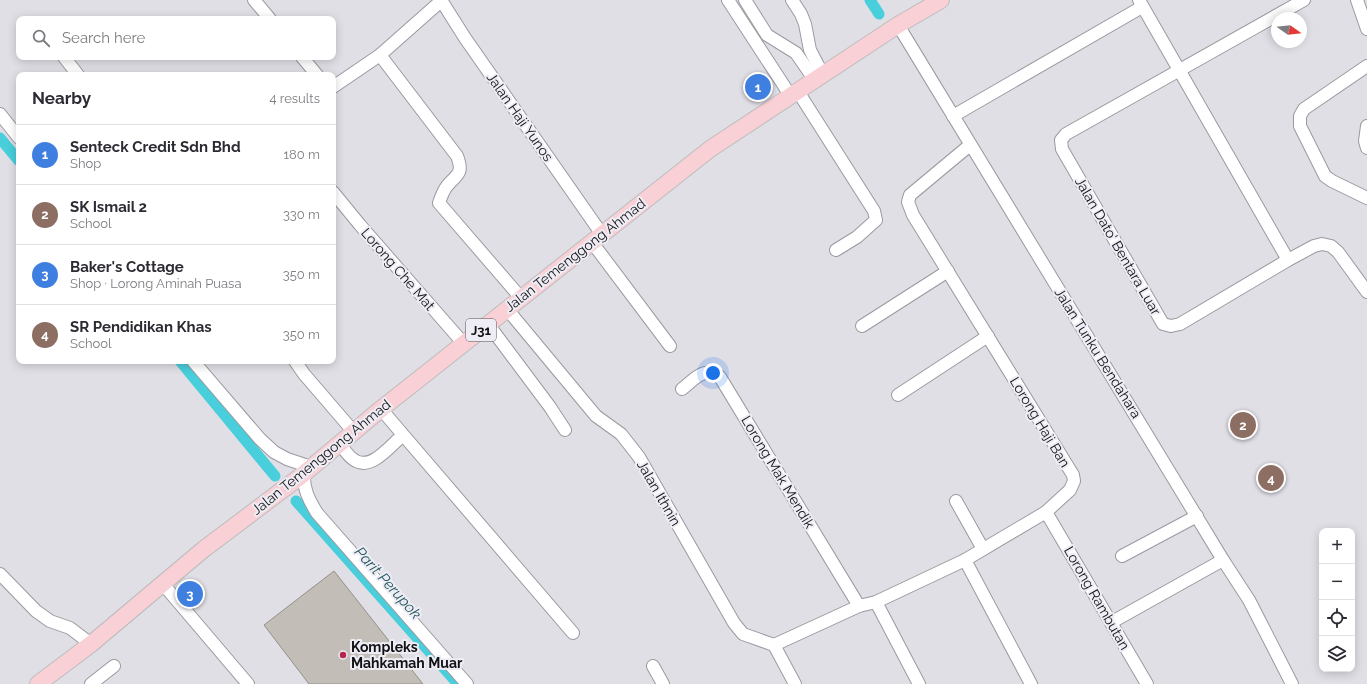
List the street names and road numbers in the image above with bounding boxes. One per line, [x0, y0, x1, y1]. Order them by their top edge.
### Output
street label: Jalan Haji Yunos [483, 70, 557, 165]
street label: Jalan Dato' Bentara Luar [1072, 174, 1164, 318]
street label: Jalan Temenggong Ahmad [502, 195, 648, 315]
street label: Lorong Che Mat [358, 225, 438, 314]
street label: Jalan Tunku Bendahara [1051, 285, 1145, 421]
road number: J31 [466, 319, 496, 341]
street label: Lorong Haji Ban [1007, 374, 1073, 470]
street label: Jalan Temenggong Ahmad [248, 396, 394, 518]
street label: Lorong Mak Mendik [738, 413, 818, 532]
street label: Jalan Ithnin [634, 457, 684, 529]
street label: Lorong Rambutan [1061, 543, 1133, 653]

